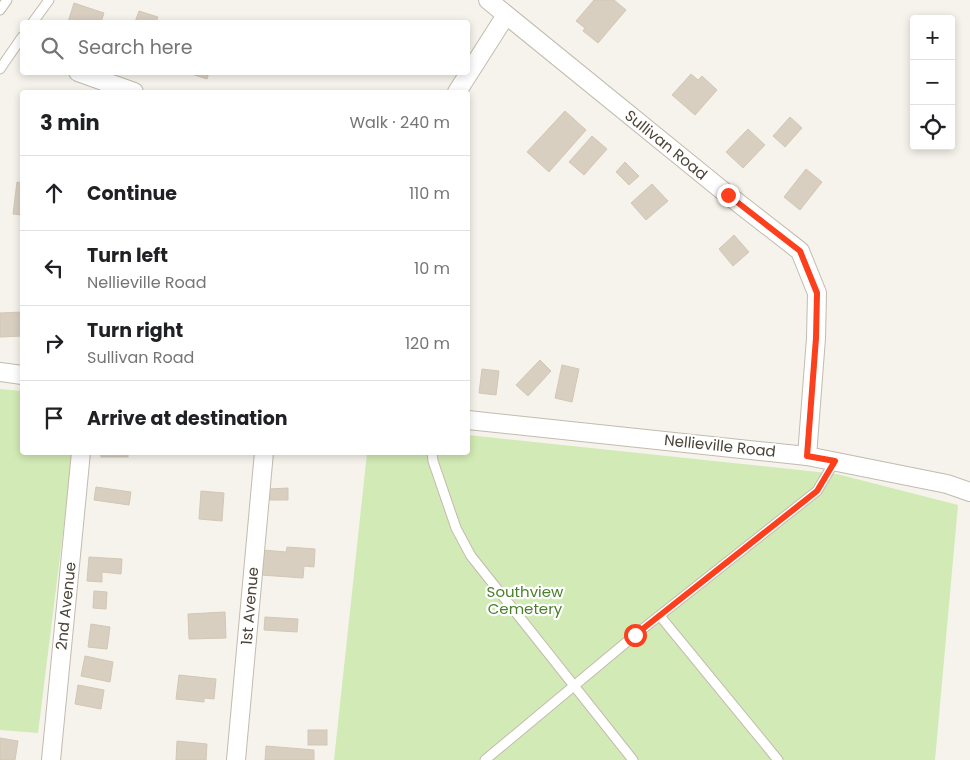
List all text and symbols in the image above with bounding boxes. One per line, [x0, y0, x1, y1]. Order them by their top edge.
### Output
map controls [910, 15, 955, 150]
button: + [910, 15, 955, 60]
search box [20, 20, 470, 75]
icon: search [38, 34, 66, 62]
text: Search here [78, 34, 192, 61]
button: − [910, 60, 955, 105]
street label: Sullivan Road [621, 105, 712, 184]
button: locate [910, 105, 955, 150]
text: 3 min [40, 108, 100, 137]
text: Walk · 240 m [349, 111, 450, 134]
icon: ahead [40, 179, 68, 207]
text: Continue [87, 180, 177, 207]
text: 110 m [409, 182, 450, 205]
route end [717, 184, 740, 207]
text: Turn left [87, 242, 168, 269]
icon: left [40, 254, 68, 282]
text: 10 m [414, 257, 450, 280]
text: Nellieville Road [87, 271, 206, 294]
text: Turn right [87, 317, 183, 344]
icon: right [40, 329, 68, 357]
text: 120 m [405, 332, 450, 355]
text: Sullivan Road [87, 346, 194, 369]
icon: arrive [40, 404, 68, 432]
text: Arrive at destination [87, 405, 288, 432]
street label: Nellieville Road [663, 429, 777, 462]
street label: 2nd Avenue [50, 561, 81, 651]
street label: 1st Avenue [236, 566, 263, 646]
park label: Southview Cemetery [487, 581, 564, 619]
route start [624, 624, 647, 647]

